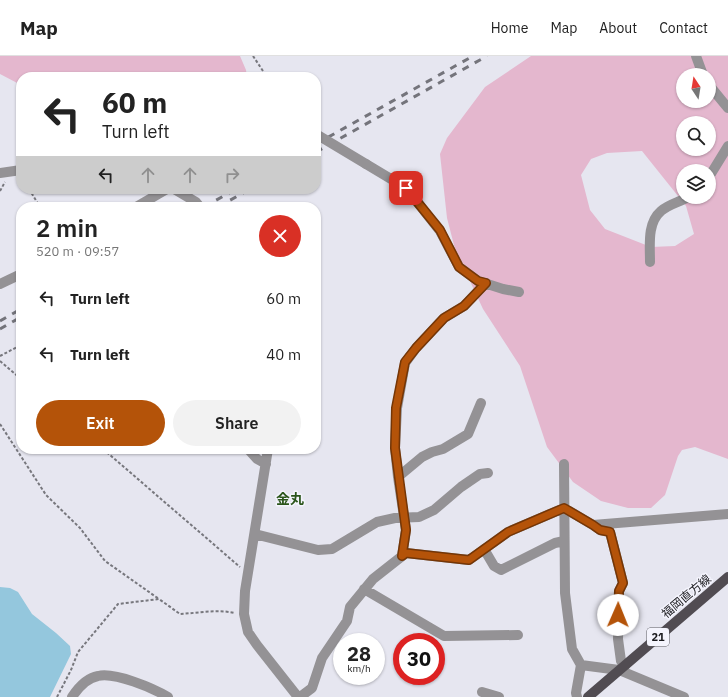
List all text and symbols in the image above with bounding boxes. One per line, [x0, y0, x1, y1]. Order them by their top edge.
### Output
text: Map [20, 16, 58, 40]
text: Home [491, 19, 528, 37]
text: Map [550, 19, 577, 37]
text: About [599, 19, 637, 37]
text: Contact [659, 19, 708, 37]
north arrow [676, 68, 716, 108]
map controls [676, 68, 716, 204]
text: 60 m [102, 84, 167, 121]
icon: left [36, 88, 88, 140]
button: search [676, 116, 716, 156]
text: Turn left [102, 120, 170, 143]
icon: left [95, 164, 117, 186]
icon: ahead [137, 164, 159, 186]
icon: ahead [179, 164, 201, 186]
icon: right [221, 164, 243, 186]
button: layers [676, 164, 716, 204]
pin [389, 171, 423, 205]
icon: arrive [395, 177, 417, 199]
text: 2 min [36, 212, 98, 244]
button: close [259, 215, 301, 257]
text: 520 m · 09:57 [36, 243, 119, 260]
icon: left [36, 287, 58, 309]
text: Turn left [70, 289, 130, 308]
text: 60 m [266, 289, 301, 308]
icon: left [36, 343, 58, 365]
text: Turn left [70, 345, 130, 364]
text: 40 m [266, 345, 301, 364]
button: Exit [36, 400, 165, 446]
button: Share [173, 400, 301, 446]
district label: 金丸 [276, 490, 304, 508]
street label: 福岡直方線 [658, 571, 714, 621]
position arrow [597, 594, 639, 636]
road number: 21 [647, 628, 669, 646]
speed limit sign: 30 [393, 633, 445, 685]
text: 28 [347, 640, 371, 667]
text: km/h [347, 662, 371, 675]

